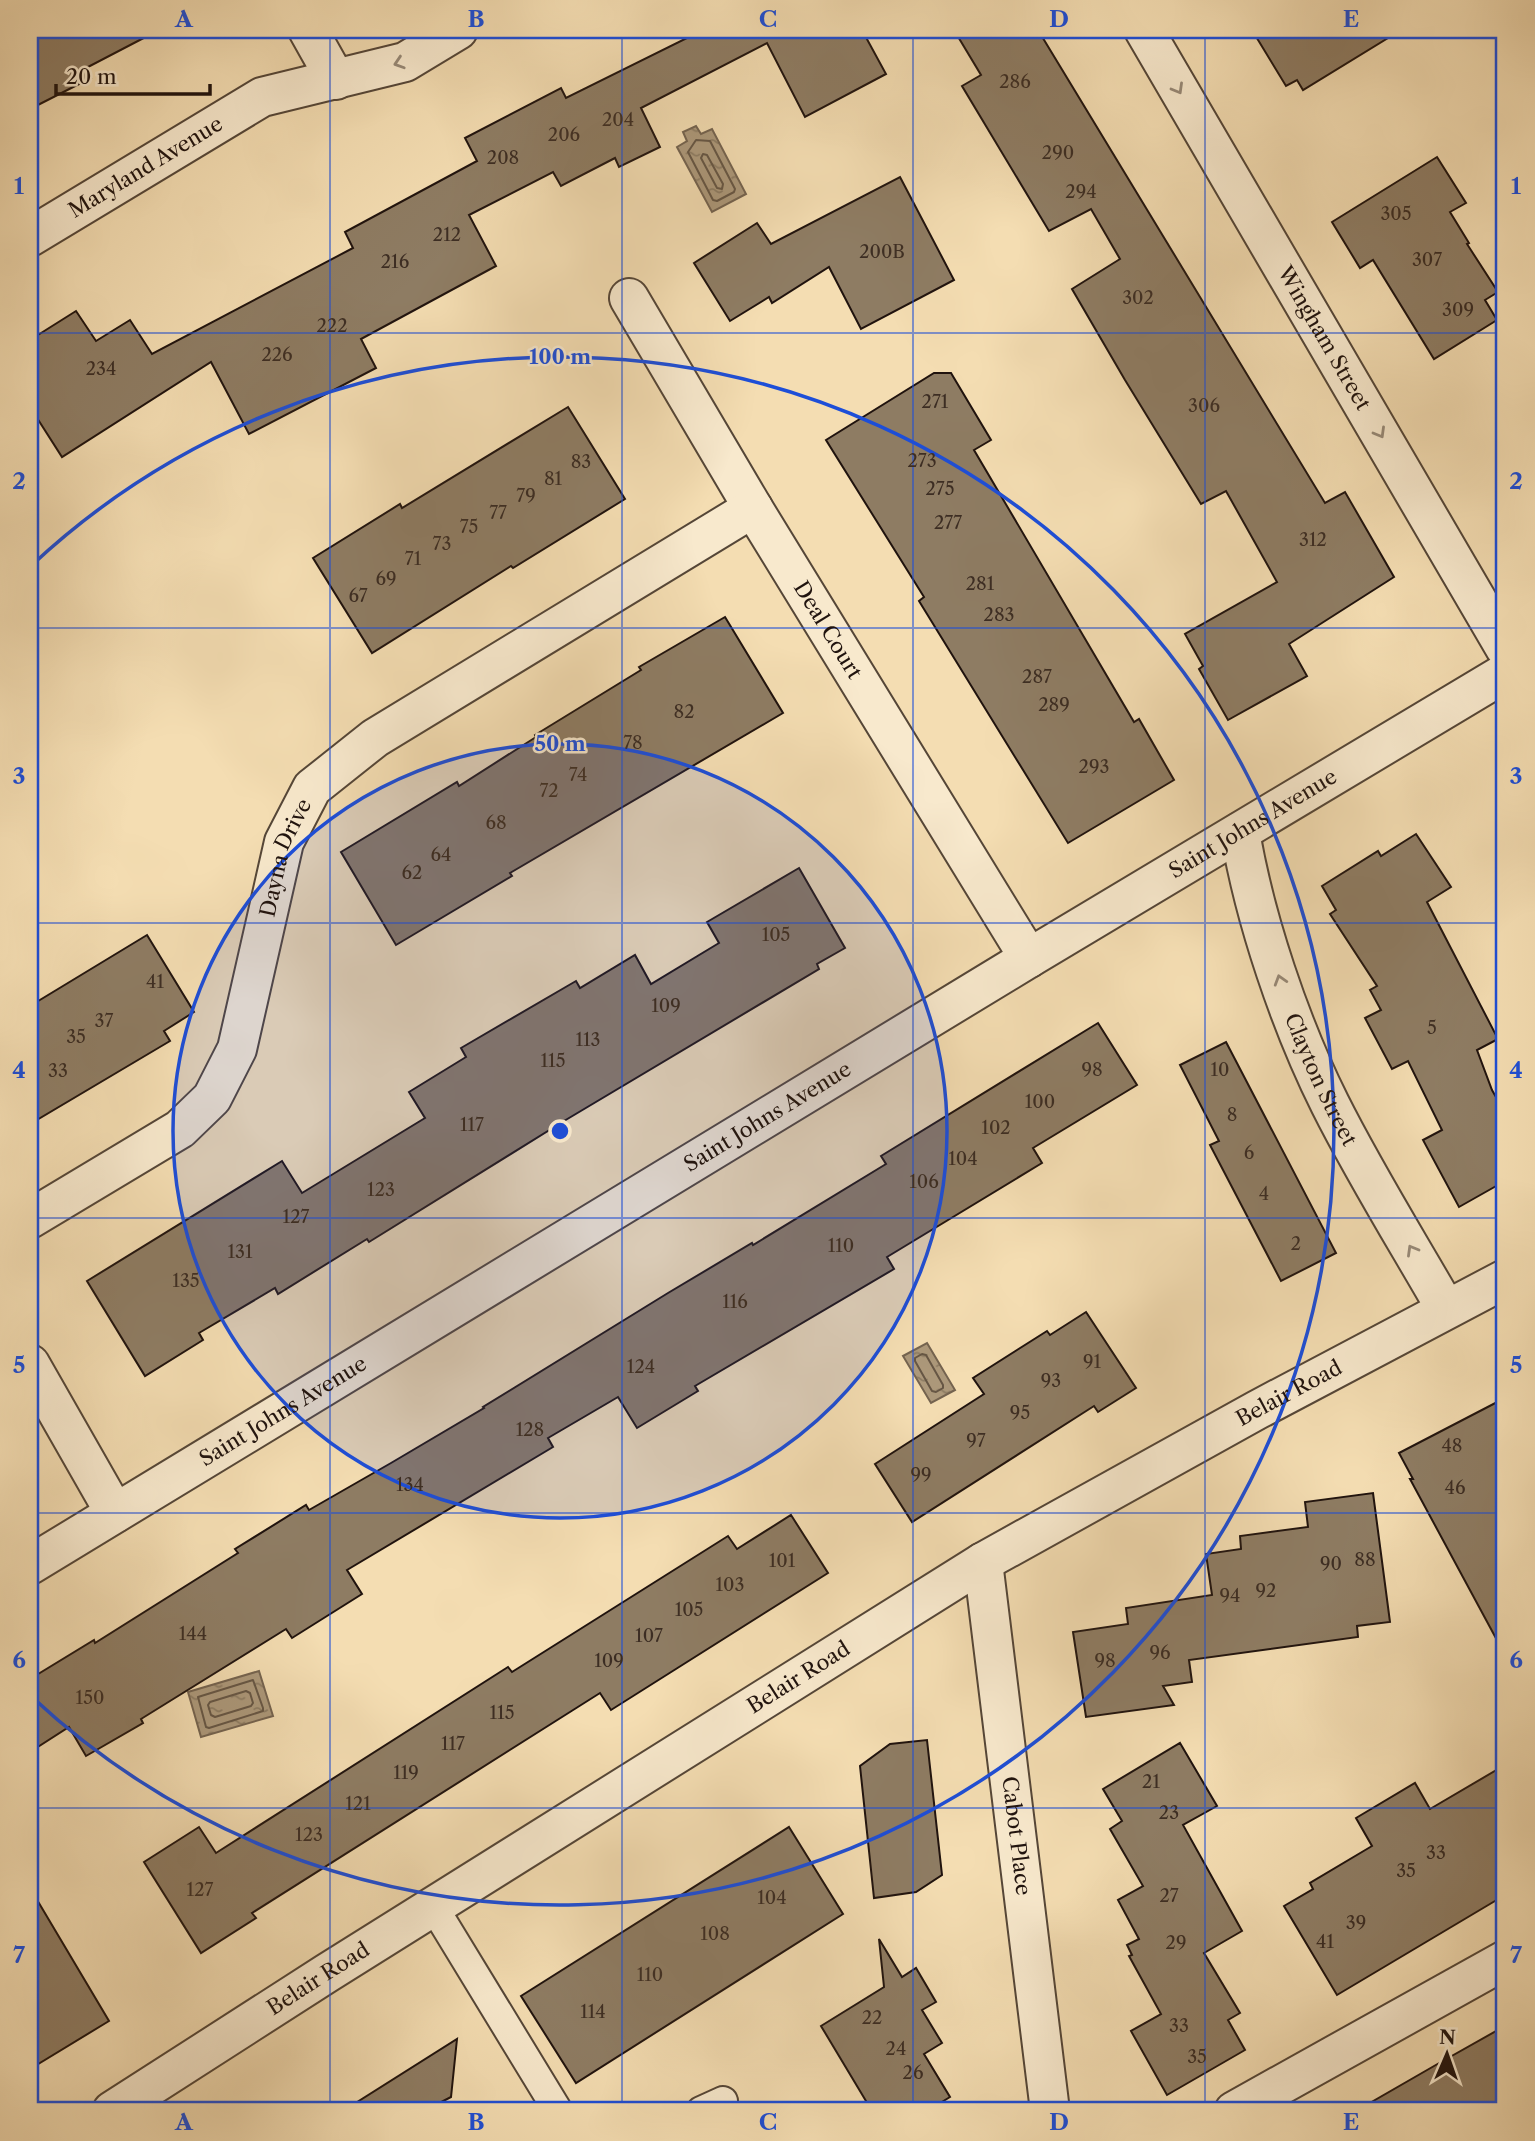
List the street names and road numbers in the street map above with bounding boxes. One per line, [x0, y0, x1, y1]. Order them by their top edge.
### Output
street label: Maryland Avenue [64, 111, 227, 223]
street label: Wingham Street [1272, 261, 1377, 415]
street label: Deal Court [789, 576, 868, 684]
street label: Saint Johns Avenue [1164, 764, 1341, 883]
street label: Dayna Drive [254, 794, 316, 919]
street label: Clayton Street [1280, 1009, 1363, 1150]
street label: Saint Johns Avenue [679, 1056, 855, 1177]
street label: Saint Johns Avenue [195, 1351, 371, 1471]
street label: Belair Road [1231, 1354, 1346, 1431]
street label: Belair Road [742, 1636, 854, 1719]
street label: Cabot Place [997, 1775, 1037, 1897]
street label: Belair Road [262, 1937, 374, 2020]

